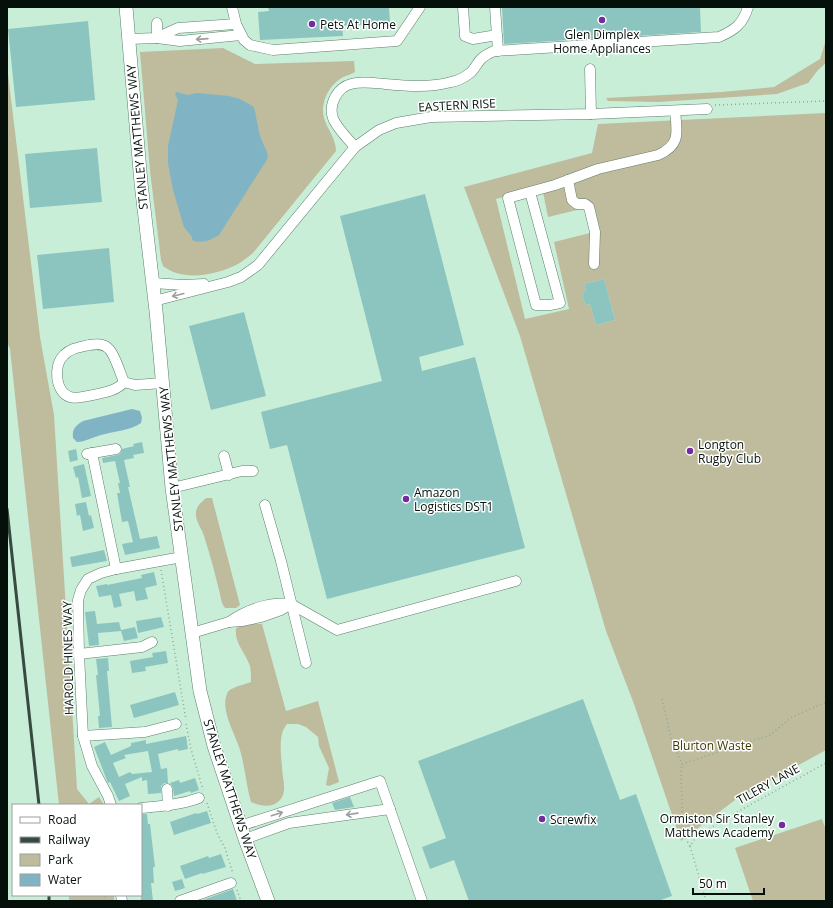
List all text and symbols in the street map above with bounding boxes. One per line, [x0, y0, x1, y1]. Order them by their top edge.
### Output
marker: Glen Dimplex Home Appliances [597, 15, 607, 25]
place label: Pets At Home [320, 16, 396, 33]
marker: Pets At Home [307, 19, 317, 29]
place label: Glen Dimplex Home Appliances [553, 26, 651, 57]
one-way arrow [196, 35, 209, 42]
street label: STANLEY MATTHEWS WAY [122, 63, 152, 210]
street label: EASTERN RISE [418, 94, 496, 116]
one-way arrow [172, 292, 185, 300]
street label: STANLEY MATTHEWS WAY [155, 385, 187, 532]
place label: Longton Rugby Club [698, 436, 761, 467]
marker: Longton Rugby Club [685, 446, 695, 456]
place label: Amazon Logistics DST1 [414, 484, 493, 515]
marker: Amazon Logistics DST1 [401, 494, 411, 504]
street label: HAROLD HINES WAY [58, 600, 77, 715]
street label: STANLEY MATTHEWS WAY [199, 717, 261, 861]
park label: Blurton Waste [672, 737, 752, 754]
street label: TILERY LANE [733, 760, 803, 808]
legend [12, 804, 142, 896]
one-way arrow [271, 810, 284, 817]
one-way arrow [346, 810, 359, 818]
place label: Ormiston Sir Stanley Matthews Academy [660, 810, 775, 841]
text: Road [48, 811, 77, 828]
place label: Screwfix [550, 811, 597, 828]
marker: Screwfix [537, 814, 547, 824]
marker: Ormiston Sir Stanley Matthews Academy [777, 820, 787, 830]
text: Railway [48, 831, 91, 848]
text: Park [48, 851, 74, 868]
scale bar [693, 870, 764, 896]
text: Water [48, 871, 82, 888]
text: 50 m [699, 875, 727, 892]

